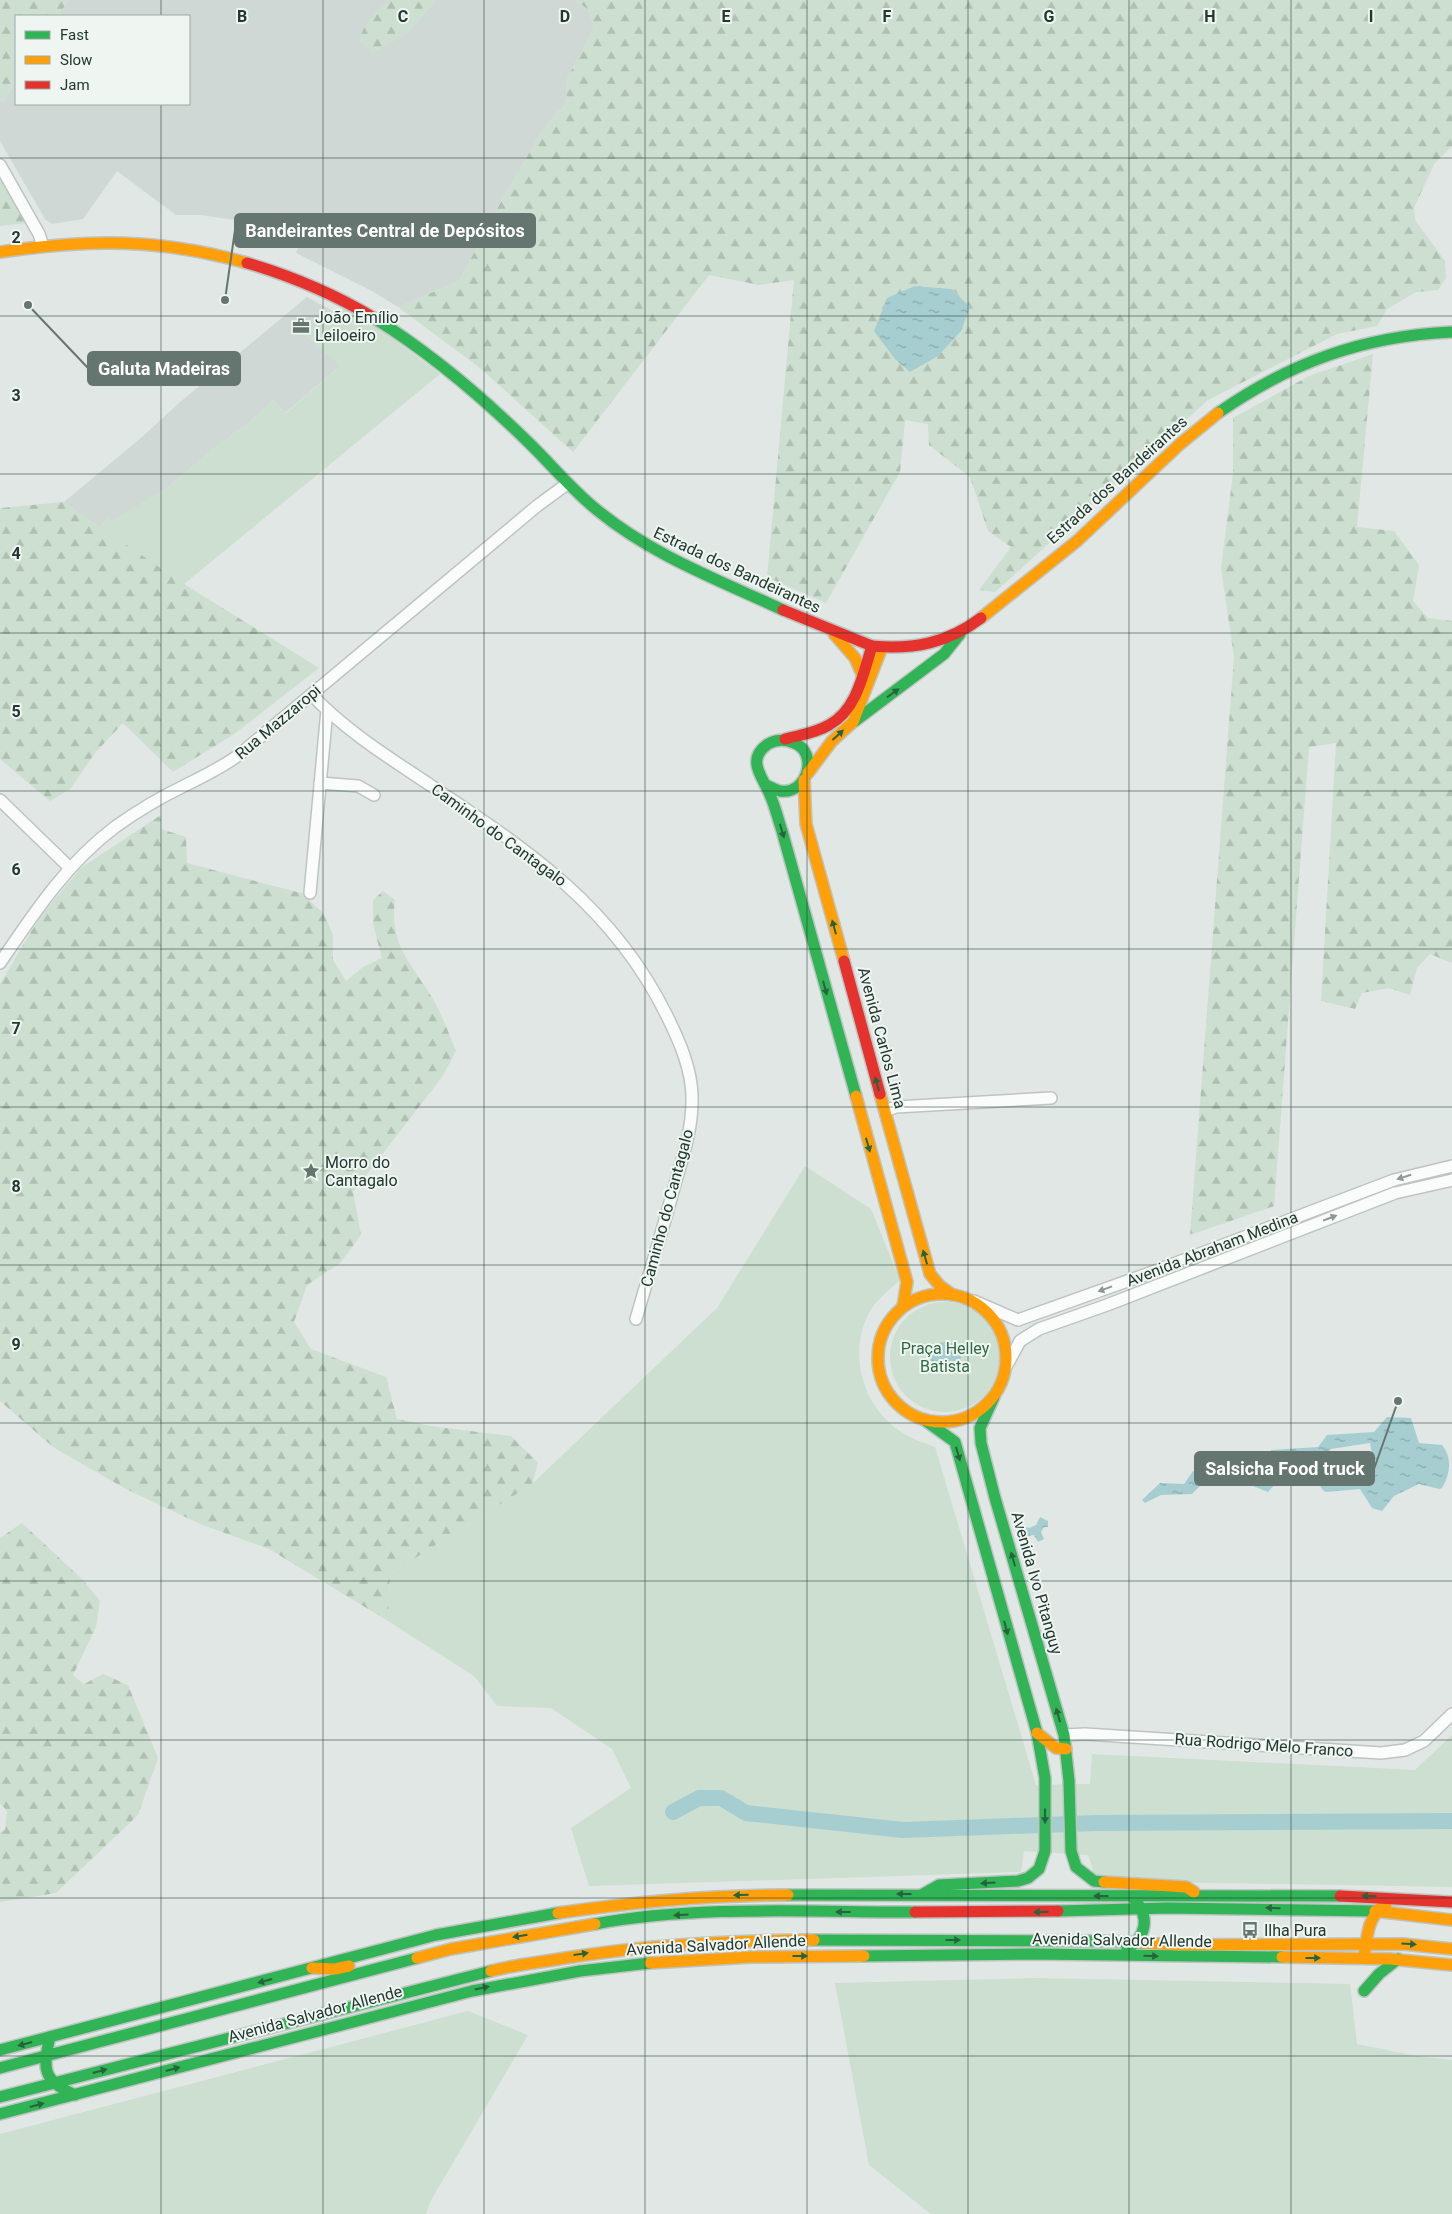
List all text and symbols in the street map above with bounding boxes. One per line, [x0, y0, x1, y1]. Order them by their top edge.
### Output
text: B [237, 7, 247, 26]
text: C [398, 7, 408, 26]
text: D [560, 7, 570, 26]
text: E [722, 7, 731, 26]
text: F [883, 7, 892, 26]
text: G [1044, 7, 1055, 26]
text: H [1204, 7, 1216, 26]
text: I [1369, 7, 1373, 26]
legend [15, 15, 190, 105]
text: Fast [60, 26, 89, 44]
text: Slow [60, 51, 92, 69]
text: Jam [60, 76, 90, 94]
callout: Bandeirantes Central de Depósitos [235, 214, 535, 247]
text: Bandeirantes Central de Depósitos [245, 220, 525, 241]
text: 2 [11, 228, 21, 247]
place label: João Emílio Leiloeiro [315, 308, 399, 345]
office icon: João Emílio Leiloeiro [291, 316, 311, 336]
callout: Galuta Madeiras [88, 352, 240, 385]
text: Galuta Madeiras [98, 358, 230, 379]
text: 3 [11, 386, 21, 405]
street label: Estrada dos Bandeirantes [1043, 412, 1191, 548]
street label: Estrada dos Bandeirantes [651, 523, 823, 617]
text: 4 [11, 544, 21, 563]
street label: Rua Mazzaropi [231, 681, 325, 763]
one-way arrow [886, 687, 899, 698]
text: 5 [11, 702, 21, 721]
one-way arrow [832, 729, 845, 740]
street label: Caminho do Cantagalo [428, 780, 570, 890]
one-way arrow [779, 824, 787, 839]
text: 6 [11, 860, 21, 879]
one-way arrow [830, 919, 838, 934]
street label: Avenida Carlos Lima [854, 965, 910, 1111]
one-way arrow [821, 980, 829, 995]
text: 7 [11, 1019, 21, 1038]
one-way arrow [873, 1076, 881, 1091]
street label: Caminho do Cantagalo [637, 1127, 697, 1289]
one-way arrow [865, 1137, 873, 1152]
place label: Morro do Cantagalo [325, 1153, 398, 1190]
place icon: Morro do Cantagalo [301, 1161, 321, 1181]
one-way arrow [1397, 1173, 1412, 1181]
text: 8 [11, 1177, 21, 1196]
street label: Avenida Abraham Medina [1124, 1207, 1300, 1291]
one-way arrow [1323, 1214, 1338, 1222]
one-way arrow [921, 1249, 929, 1264]
one-way arrow [1097, 1285, 1112, 1293]
text: 9 [11, 1335, 21, 1354]
park label: Praça Helley Batista [901, 1339, 990, 1376]
one-way arrow [955, 1447, 963, 1462]
callout: Salsicha Food truck [1195, 1452, 1374, 1485]
text: Salsicha Food truck [1205, 1458, 1365, 1479]
street label: Avenida Ivo Pitanguy [1007, 1509, 1067, 1657]
one-way arrow [1008, 1552, 1016, 1567]
one-way arrow [1002, 1620, 1010, 1635]
one-way arrow [1054, 1708, 1062, 1723]
street label: Rua Rodrigo Melo Franco [1174, 1729, 1354, 1761]
one-way arrow [1041, 1809, 1049, 1825]
one-way arrow [979, 1879, 995, 1887]
one-way arrow [895, 1890, 911, 1898]
one-way arrow [733, 1892, 749, 1900]
one-way arrow [1093, 1892, 1109, 1900]
one-way arrow [1360, 1892, 1376, 1900]
one-way arrow [1265, 1904, 1281, 1912]
one-way arrow [835, 1908, 851, 1916]
one-way arrow [1032, 1908, 1048, 1916]
one-way arrow [673, 1912, 689, 1920]
bus stop icon: Ilha Pura [1240, 1920, 1260, 1940]
place label: Ilha Pura [1264, 1921, 1326, 1940]
street label: Avenida Salvador Allende [1032, 1929, 1212, 1951]
street label: Avenida Salvador Allende [626, 1931, 806, 1959]
one-way arrow [511, 1932, 527, 1940]
one-way arrow [945, 1936, 961, 1944]
one-way arrow [1401, 1941, 1417, 1949]
one-way arrow [573, 1950, 589, 1958]
one-way arrow [792, 1952, 808, 1960]
one-way arrow [1143, 1953, 1159, 1961]
one-way arrow [1306, 1954, 1322, 1962]
one-way arrow [258, 1977, 273, 1985]
street label: Avenida Salvador Allende [226, 1982, 404, 2046]
one-way arrow [475, 1984, 491, 1992]
one-way arrow [17, 2040, 32, 2048]
one-way arrow [165, 2065, 180, 2073]
one-way arrow [93, 2066, 108, 2074]
one-way arrow [30, 2100, 45, 2108]

